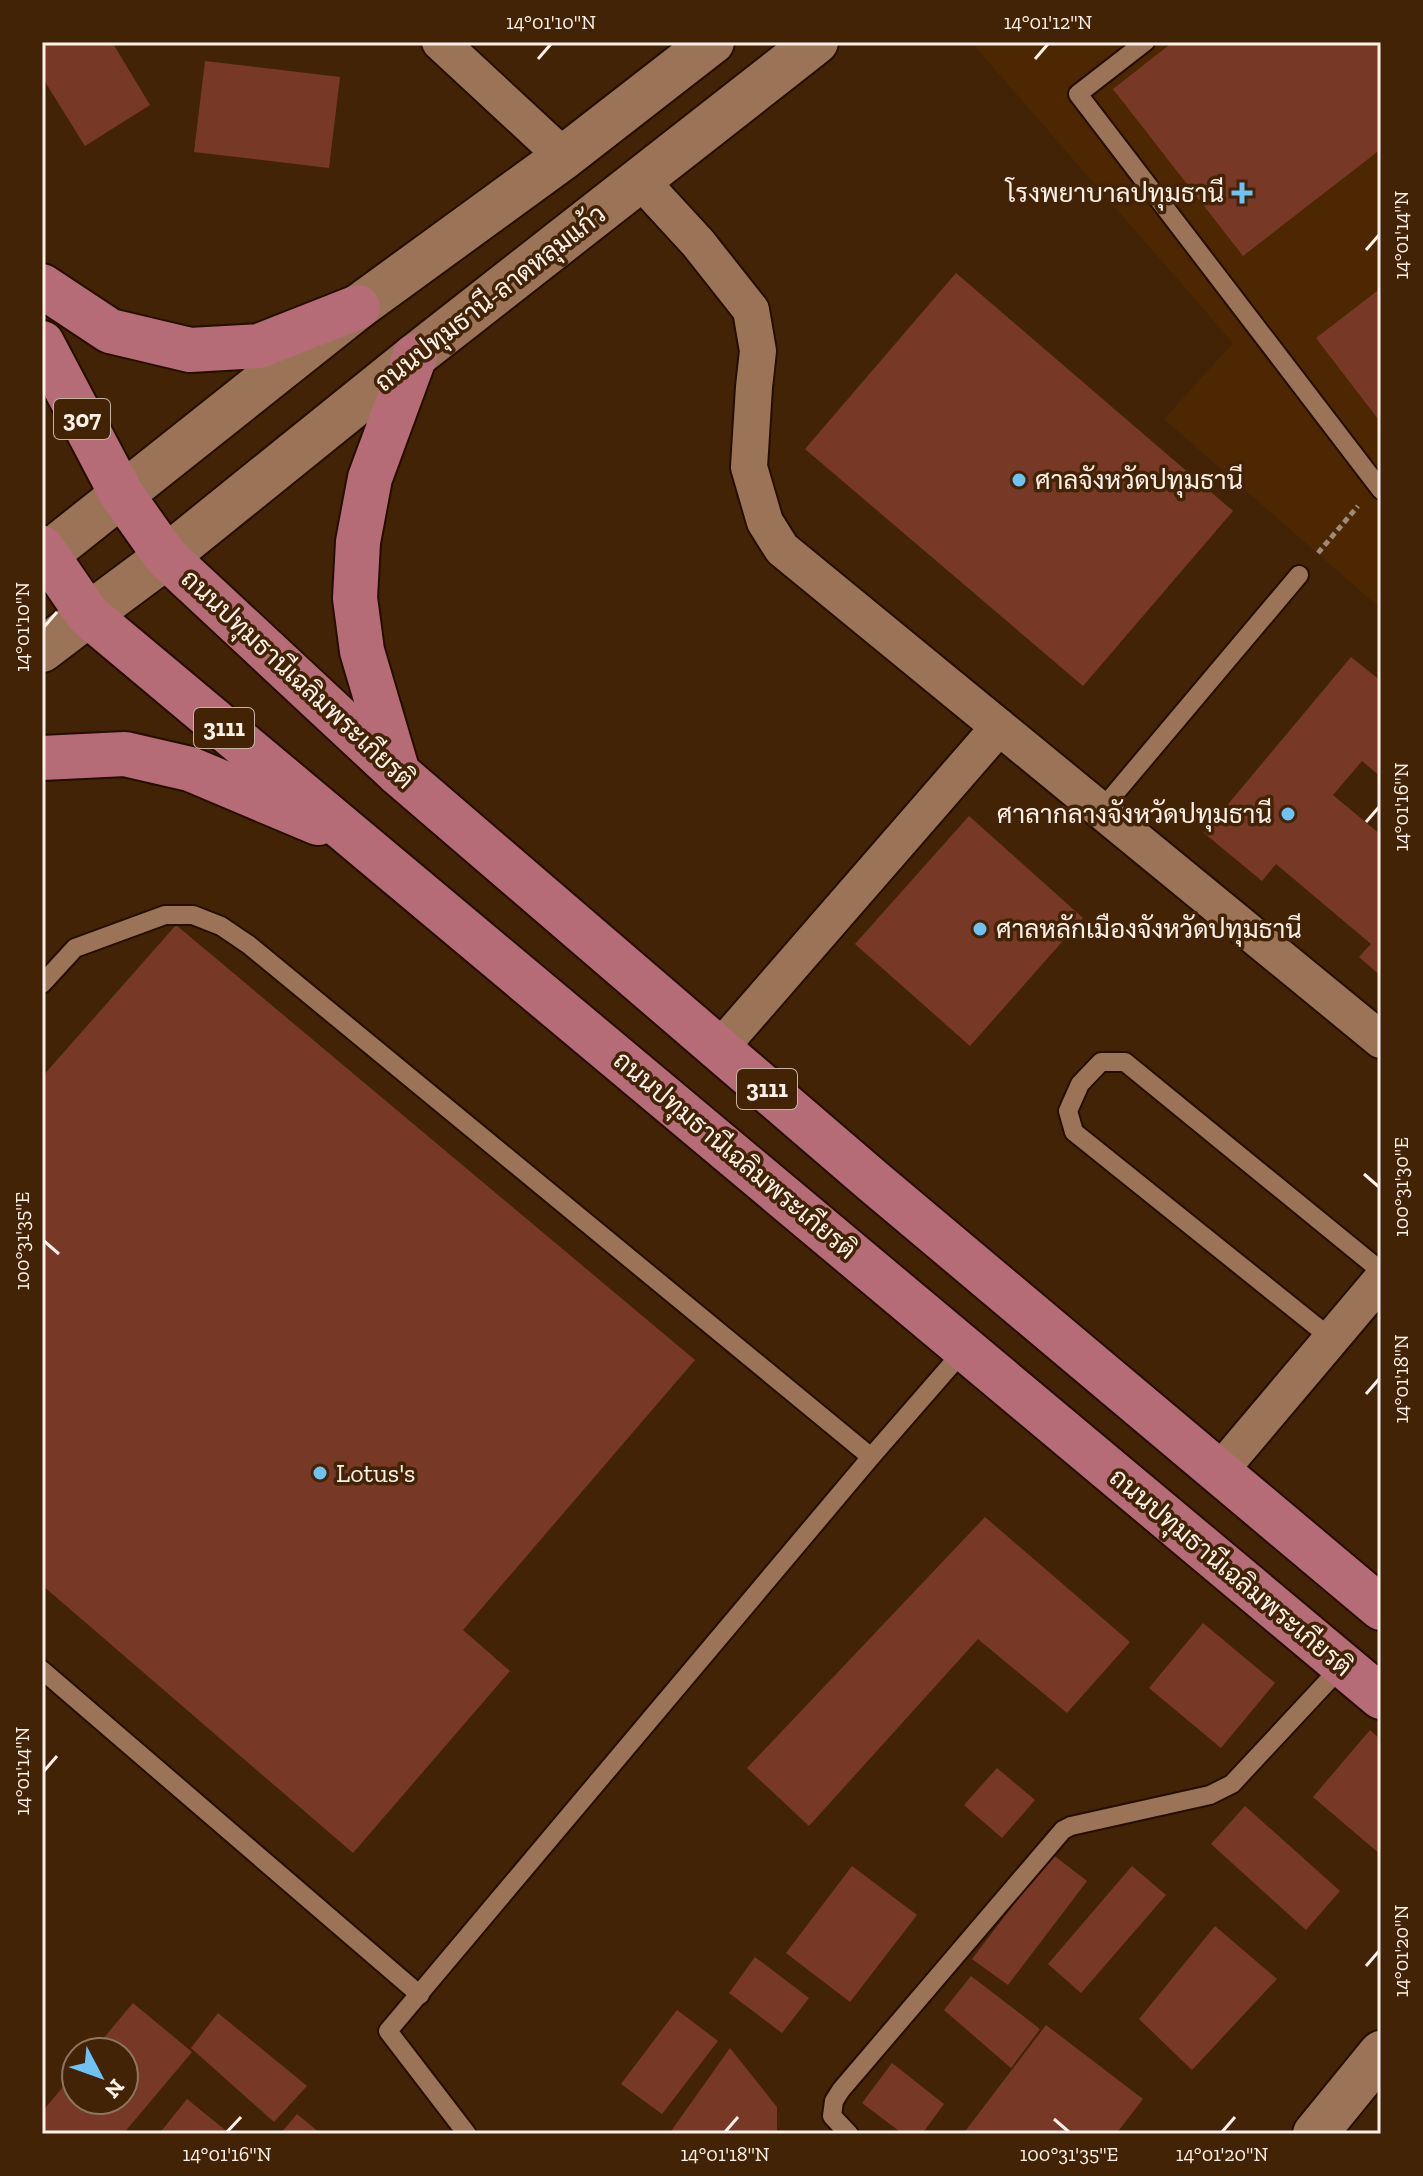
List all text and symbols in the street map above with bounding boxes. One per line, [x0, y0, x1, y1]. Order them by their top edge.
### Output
text: 14°01'10"N [506, 10, 596, 34]
text: 14°01'12"N [1004, 10, 1093, 34]
place label: โรงพยาบาลปทุมธานี [1004, 177, 1224, 211]
marker: โรงพยาบาลปทุมธานี [1231, 182, 1253, 204]
text: 14°01'14"N [1389, 190, 1413, 279]
street label: ถนนปทุมธานี-ลาดหลุมแก้ว [368, 198, 613, 400]
road number: 307 [54, 399, 110, 439]
place label: ศาลจังหวัดปทุมธานี [1035, 464, 1243, 498]
marker: ศาลจังหวัดปทุมธานี [1010, 471, 1028, 489]
street label: ถนนปทุมธานีเฉลิมพระเกียรติ [173, 563, 421, 797]
text: 14°01'10"N [10, 582, 34, 672]
road number: 3111 [194, 708, 254, 748]
text: 14°01'16"N [1389, 762, 1413, 852]
place label: ศาลากลางจังหวัดปทุมธานี [997, 798, 1272, 832]
marker: ศาลากลางจังหวัดปทุมธานี [1279, 805, 1297, 823]
place label: ศาลหลักเมืองจังหวัดปทุมธานี [996, 913, 1302, 947]
marker: ศาลหลักเมืองจังหวัดปทุมธานี [971, 920, 989, 938]
street label: ถนนปทุมธานีเฉลิมพระเกียรติ [606, 1044, 863, 1267]
road number: 3111 [737, 1069, 797, 1109]
text: 100°31'30"E [1389, 1137, 1413, 1237]
text: 100°31'35"E [10, 1192, 34, 1290]
text: 14°01'18"N [1389, 1334, 1413, 1424]
place label: Lotus's [336, 1457, 415, 1489]
street label: ถนนปทุมธานีเฉลิมพระเกียรติ [1102, 1461, 1359, 1684]
marker: Lotus's [311, 1464, 329, 1482]
text: 14°01'14"N [10, 1726, 34, 1815]
text: 14°01'20"N [1389, 1904, 1413, 1997]
north arrow [60, 2036, 140, 2116]
text: N [99, 2074, 130, 2104]
text: 14°01'16"N [182, 2142, 272, 2166]
text: 14°01'18"N [680, 2142, 770, 2166]
text: 100°31'35"E [1020, 2142, 1118, 2166]
text: 14°01'20"N [1176, 2142, 1269, 2166]

